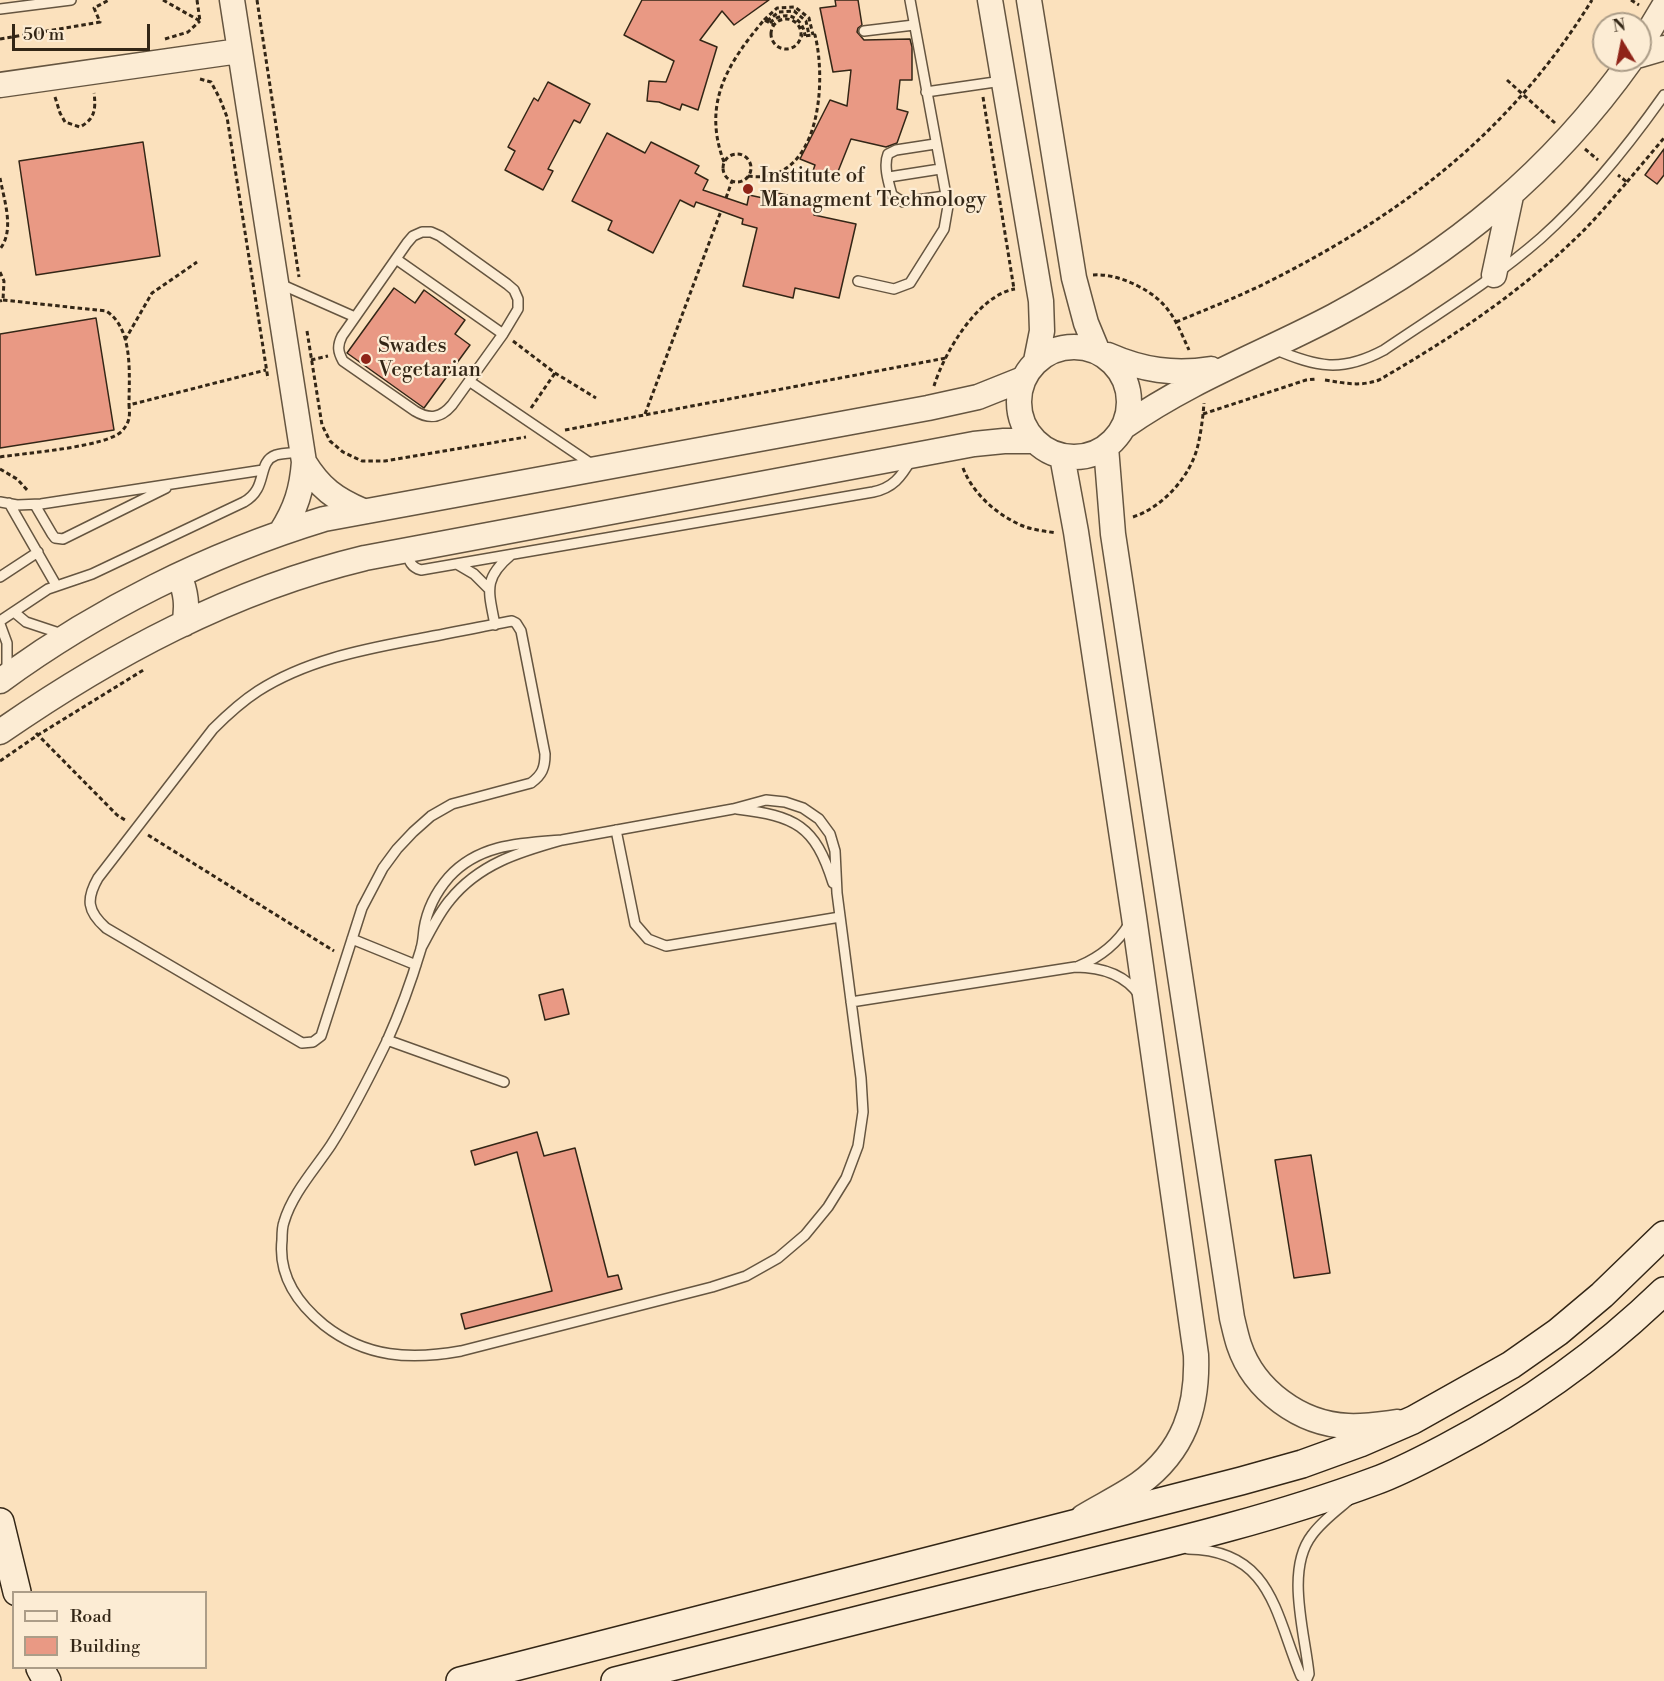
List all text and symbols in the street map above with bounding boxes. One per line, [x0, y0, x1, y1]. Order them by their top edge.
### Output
scale bar [15, 12, 153, 50]
north arrow [1592, 12, 1652, 72]
text: N [1611, 15, 1627, 37]
text: 50 m [23, 23, 64, 46]
place label: Institute of Managment Technology [760, 164, 986, 214]
marker: Institute of Managment Technology [741, 182, 755, 196]
place label: Swades Vegetarian [378, 334, 481, 384]
marker: Swades Vegetarian [359, 352, 373, 366]
legend [12, 1591, 207, 1669]
text: Road [70, 1605, 112, 1628]
text: Building [70, 1635, 140, 1658]

